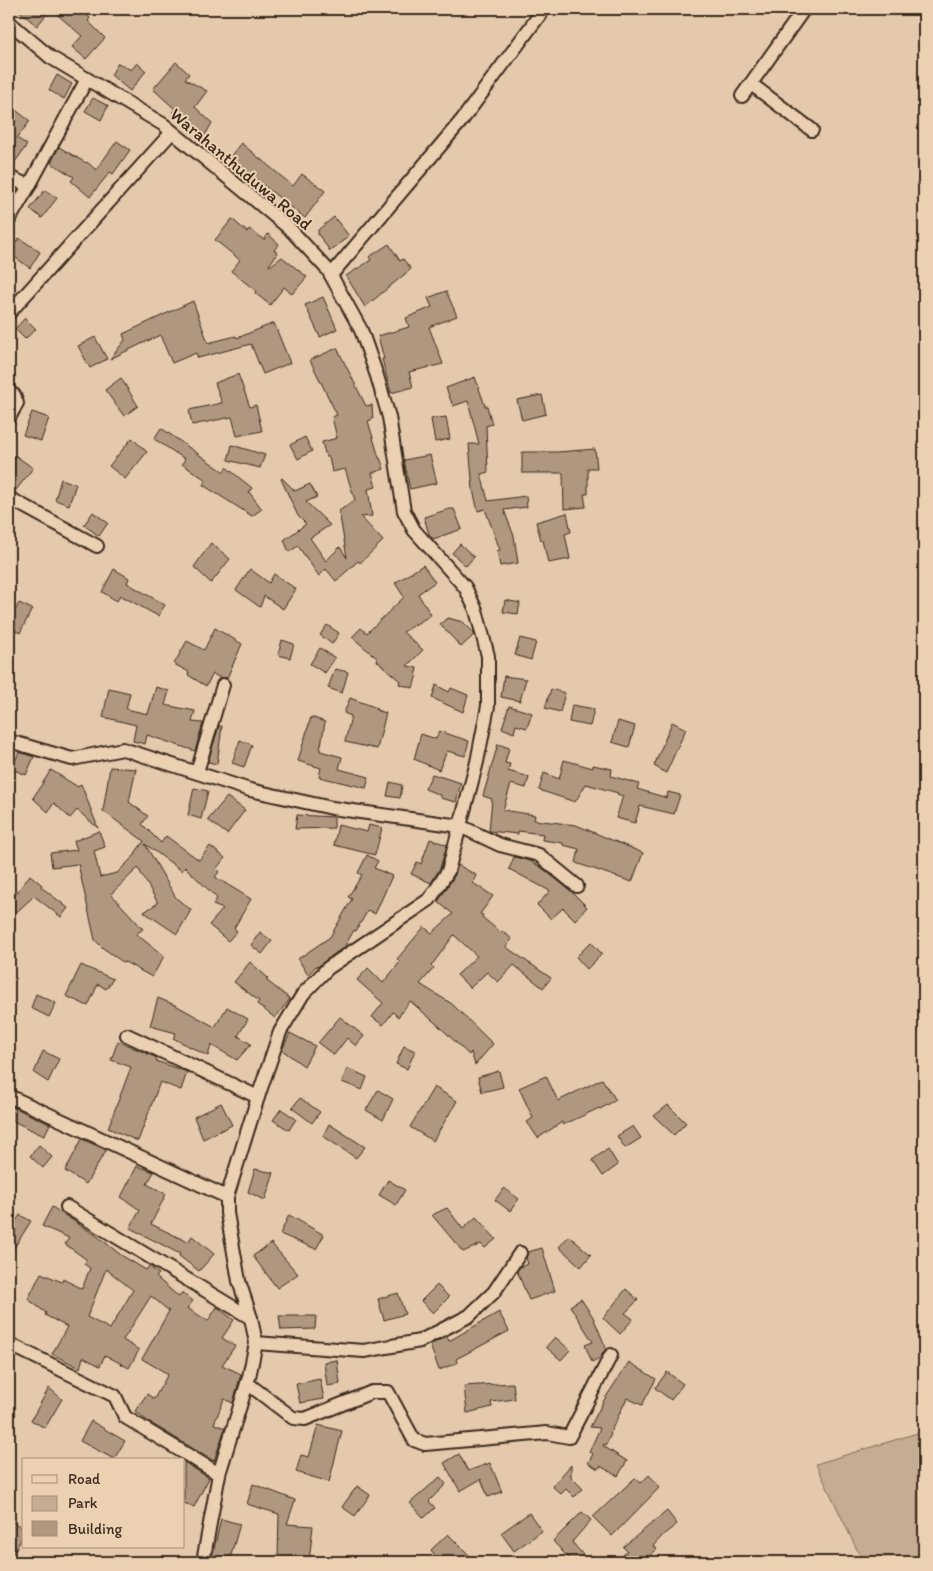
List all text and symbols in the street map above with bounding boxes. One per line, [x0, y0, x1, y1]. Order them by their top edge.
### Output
street label: Warahanthuduwa Road [166, 103, 317, 235]
legend [22, 1458, 185, 1548]
text: Road [68, 1470, 101, 1488]
text: Park [68, 1494, 98, 1512]
text: Building [68, 1520, 122, 1538]

